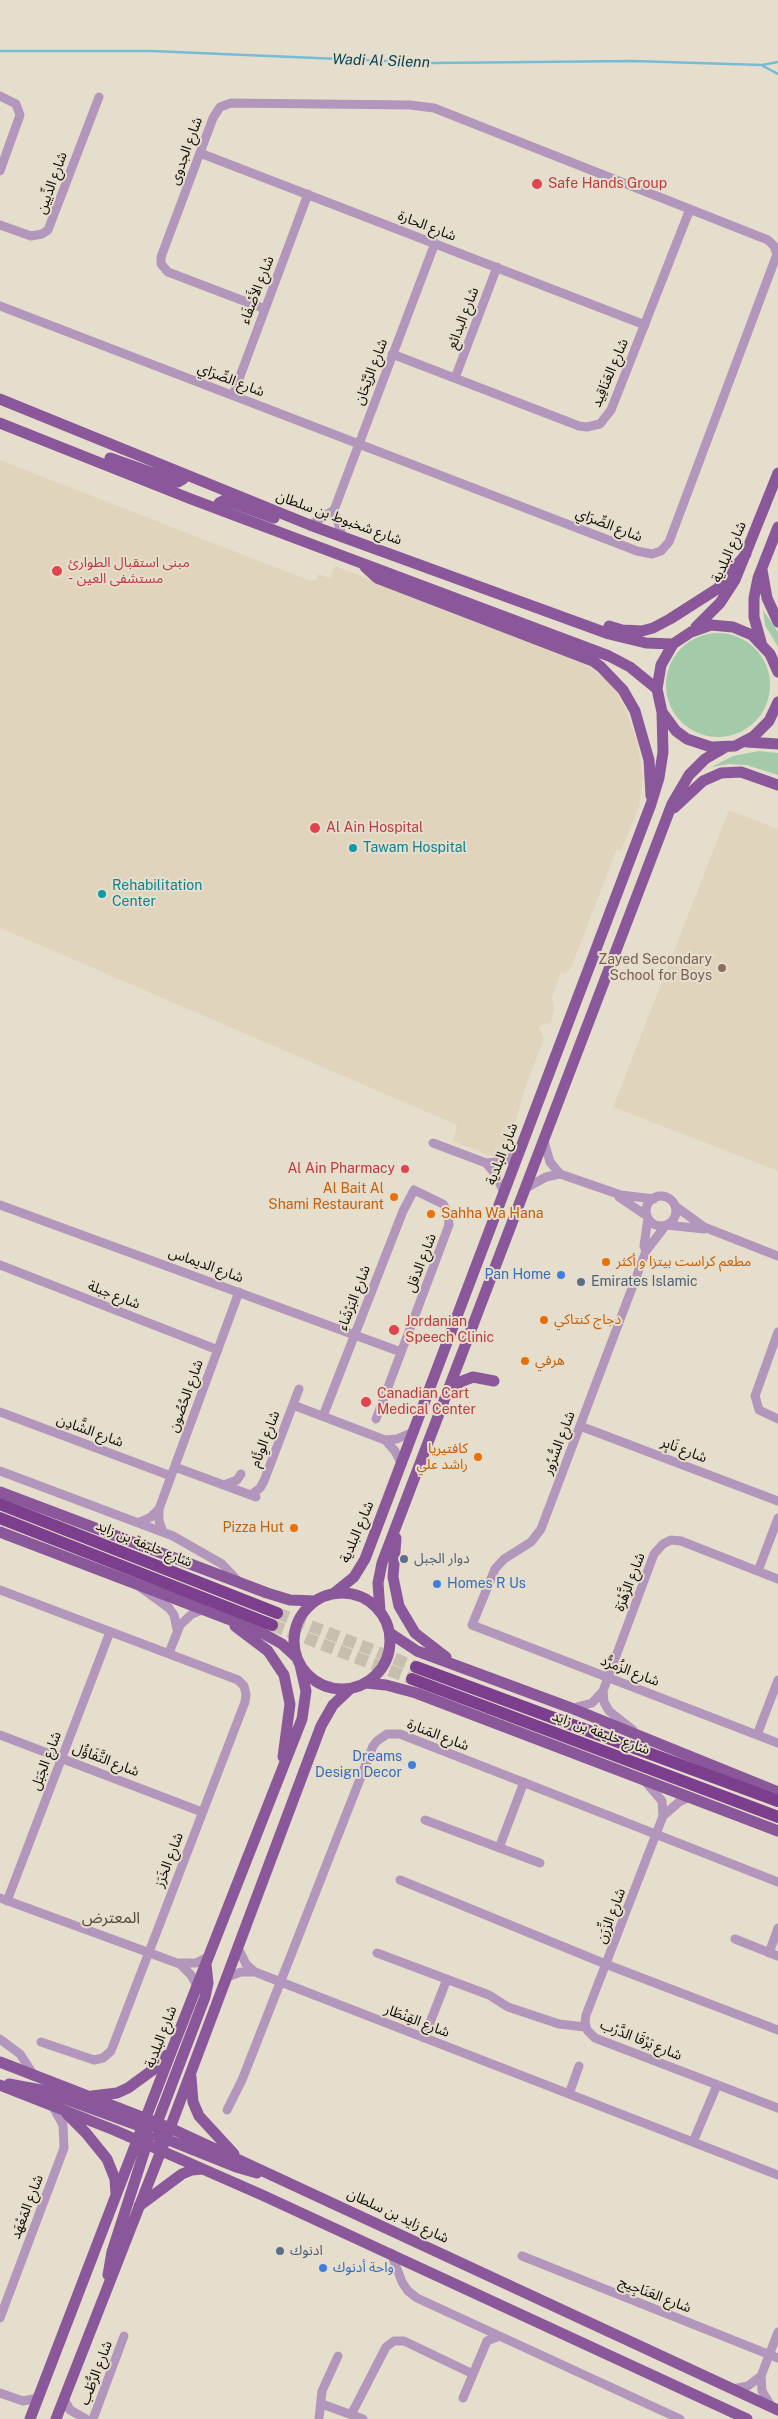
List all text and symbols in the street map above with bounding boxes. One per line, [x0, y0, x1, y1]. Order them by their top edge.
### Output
water label: Wadi Al Silenn [332, 50, 430, 72]
street label: شارع الجدوى [166, 115, 206, 187]
street label: شارع الدِّيين [33, 150, 71, 216]
place label: Safe Hands Group [548, 176, 667, 192]
marker: Safe Hands Group [530, 177, 544, 191]
street label: شارع الحارة [396, 207, 458, 245]
street label: شارع الأَصْفَاء [236, 254, 278, 326]
street label: شارع البدائع [444, 285, 482, 351]
street label: شارع العَنَاقِيد [588, 336, 632, 410]
street label: شارع الرَّيْحَان [351, 337, 391, 407]
street label: شارع الصِّرَاي [195, 360, 267, 400]
street label: شارع شخبوط بن سلطان [274, 487, 404, 549]
street label: شارع الصِّرَاي [573, 505, 645, 545]
street label: شارع البلدية [708, 519, 750, 585]
place label: مبنى استقبال الطوارئ - مستشفى العين [68, 555, 190, 588]
marker: مبنى استقبال الطوارئ - مستشفى العين [50, 564, 64, 578]
place label: Al Ain Hospital [326, 820, 423, 836]
marker: Al Ain Hospital [308, 821, 322, 835]
place label: Tawam Hospital [363, 840, 467, 856]
marker: Tawam Hospital [347, 842, 359, 854]
place label: Rehabilitation Center [112, 878, 202, 910]
marker: Rehabilitation Center [96, 888, 108, 900]
place label: Zayed Secondary School for Boys [598, 952, 712, 984]
marker: Zayed Secondary School for Boys [716, 962, 728, 974]
street label: شارع البلدية [482, 1121, 522, 1187]
place label: Al Ain Pharmacy [287, 1161, 395, 1177]
marker: Al Ain Pharmacy [399, 1163, 411, 1175]
place label: Al Bait Al Shami Restaurant [268, 1181, 384, 1214]
marker: Al Bait Al Shami Restaurant [388, 1191, 400, 1203]
place label: Sahha Wa Hana [441, 1206, 543, 1222]
marker: Sahha Wa Hana [425, 1208, 437, 1220]
street label: شارع الدقل [402, 1231, 440, 1295]
street label: شارع الديماس [166, 1244, 246, 1286]
place label: مطعم كراست بيتزا و أكثر [616, 1254, 751, 1270]
marker: مطعم كراست بيتزا و أكثر [600, 1256, 612, 1268]
street label: شارع البَرْشَاء [334, 1263, 374, 1333]
place label: Pan Home [484, 1267, 551, 1283]
marker: Pan Home [555, 1269, 567, 1281]
place label: Emirates Islamic [591, 1274, 698, 1290]
marker: Emirates Islamic [575, 1276, 587, 1288]
street label: شارع جبلة [85, 1277, 143, 1313]
place label: دجاج كنتاكي [554, 1312, 621, 1328]
place label: Jordanian Speech Clinic [405, 1314, 494, 1346]
marker: دجاج كنتاكي [538, 1314, 550, 1326]
marker: Jordanian Speech Clinic [387, 1323, 401, 1337]
place label: هرفي [535, 1353, 565, 1369]
marker: هرفي [519, 1355, 531, 1367]
street label: شارع الحُصُون [165, 1357, 207, 1435]
place label: Canadian Cart Medical Center [377, 1386, 476, 1418]
marker: Canadian Cart Medical Center [359, 1395, 373, 1409]
street label: شارع الوِئَام [247, 1409, 283, 1469]
street label: شارع السُّرُور [539, 1409, 579, 1477]
street label: شارع الشَّادِن [54, 1411, 126, 1451]
street label: شارع نَابِر [659, 1434, 709, 1466]
place label: كافتيريا راشد علي [417, 1441, 468, 1474]
marker: كافتيريا راشد علي [472, 1451, 484, 1463]
street label: شارع البلدية [337, 1499, 377, 1565]
street label: شارع خليفة بن زايد [93, 1517, 195, 1571]
place label: Pizza Hut [223, 1520, 284, 1536]
marker: Pizza Hut [288, 1522, 300, 1534]
street label: شارع الزَّهْرَة [611, 1550, 649, 1614]
place label: دوار الجبل [414, 1551, 470, 1567]
marker: دوار الجبل [398, 1553, 410, 1565]
place label: Homes R Us [447, 1576, 526, 1592]
marker: Homes R Us [431, 1578, 443, 1590]
street label: شارع الزُمرُّد [598, 1652, 662, 1690]
street label: شارع خليفة بن زايد [550, 1708, 652, 1758]
street label: شارع المَنارة [405, 1716, 471, 1754]
street label: شارع الجَبَل [27, 1729, 65, 1793]
street label: شارع التَّفَاؤُل [70, 1740, 142, 1780]
place label: Dreams Design Decor [315, 1749, 402, 1781]
marker: Dreams Design Decor [406, 1759, 418, 1771]
street label: شارع الخَرَز [151, 1830, 187, 1890]
street label: شارع الزِّرَن [593, 1886, 629, 1946]
district label: المعترض [82, 1908, 140, 1928]
street label: شارع القِنْطَار [382, 2001, 452, 2041]
street label: شارع البلدية [141, 2004, 181, 2070]
street label: شارع بَرْقَا الدَّرْب [598, 2016, 684, 2064]
street label: شارع المَعْهَد [7, 2172, 47, 2242]
street label: شارع زايد بن سلطان [345, 2185, 451, 2247]
place label: ادنوك [290, 2243, 323, 2259]
marker: ادنوك [274, 2245, 286, 2257]
place label: واحة أدنوك [333, 2260, 394, 2276]
marker: واحة أدنوك [317, 2262, 329, 2274]
street label: شارع العَنَاجِيج [616, 2273, 694, 2317]
street label: شارع الرُّطَب [76, 2338, 116, 2408]

